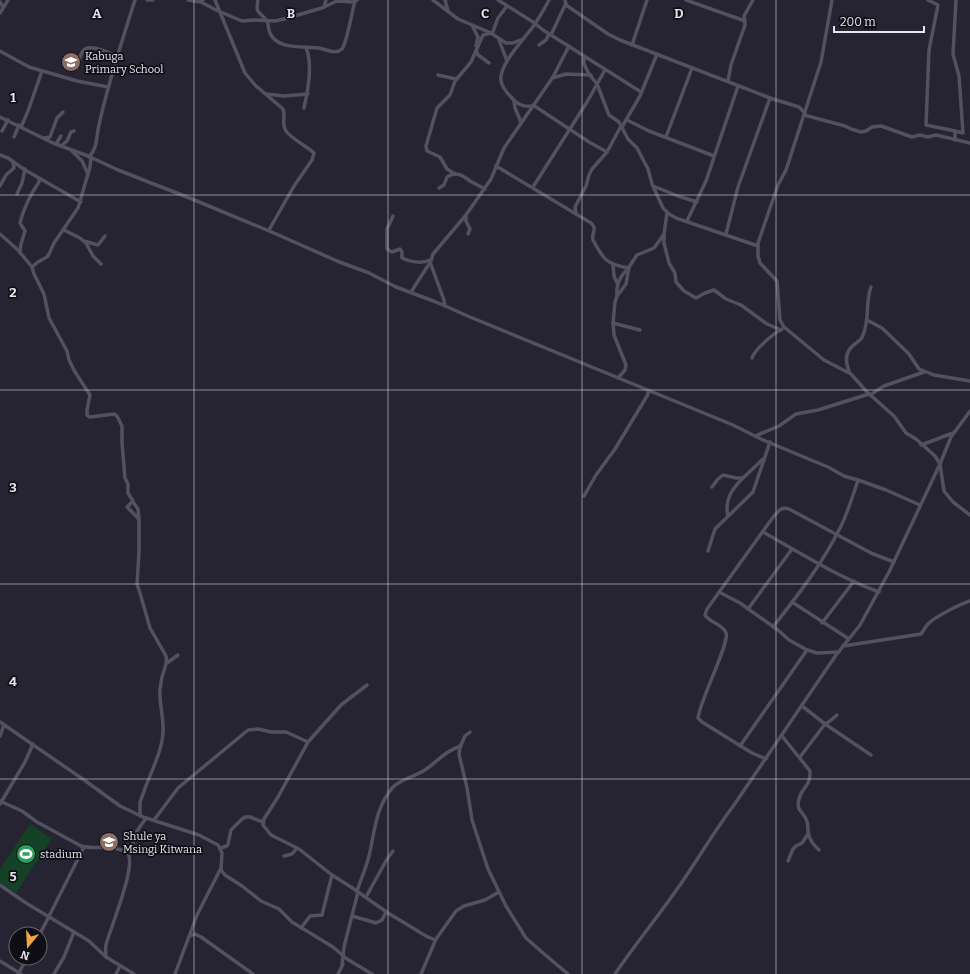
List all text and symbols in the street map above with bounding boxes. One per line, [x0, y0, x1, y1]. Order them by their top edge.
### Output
text: A [92, 6, 102, 21]
text: B [287, 6, 295, 21]
text: C [481, 6, 489, 21]
text: D [674, 6, 684, 21]
scale bar [834, 8, 924, 34]
text: 200 m [840, 15, 876, 29]
place label: Kabuga Primary School [85, 50, 164, 76]
school or university icon: Kabuga Primary School [60, 51, 82, 73]
text: 1 [10, 90, 16, 105]
text: 2 [9, 285, 17, 300]
text: 3 [9, 480, 17, 495]
text: 4 [9, 674, 17, 689]
place label: Shule ya Msingi Kitwana [123, 830, 202, 856]
school or university icon: Shule ya Msingi Kitwana [98, 831, 120, 853]
sports icon: stadium [15, 843, 37, 865]
place label: stadium [40, 848, 83, 861]
text: 5 [9, 869, 17, 884]
north arrow [8, 926, 48, 966]
text: N [19, 947, 31, 963]

